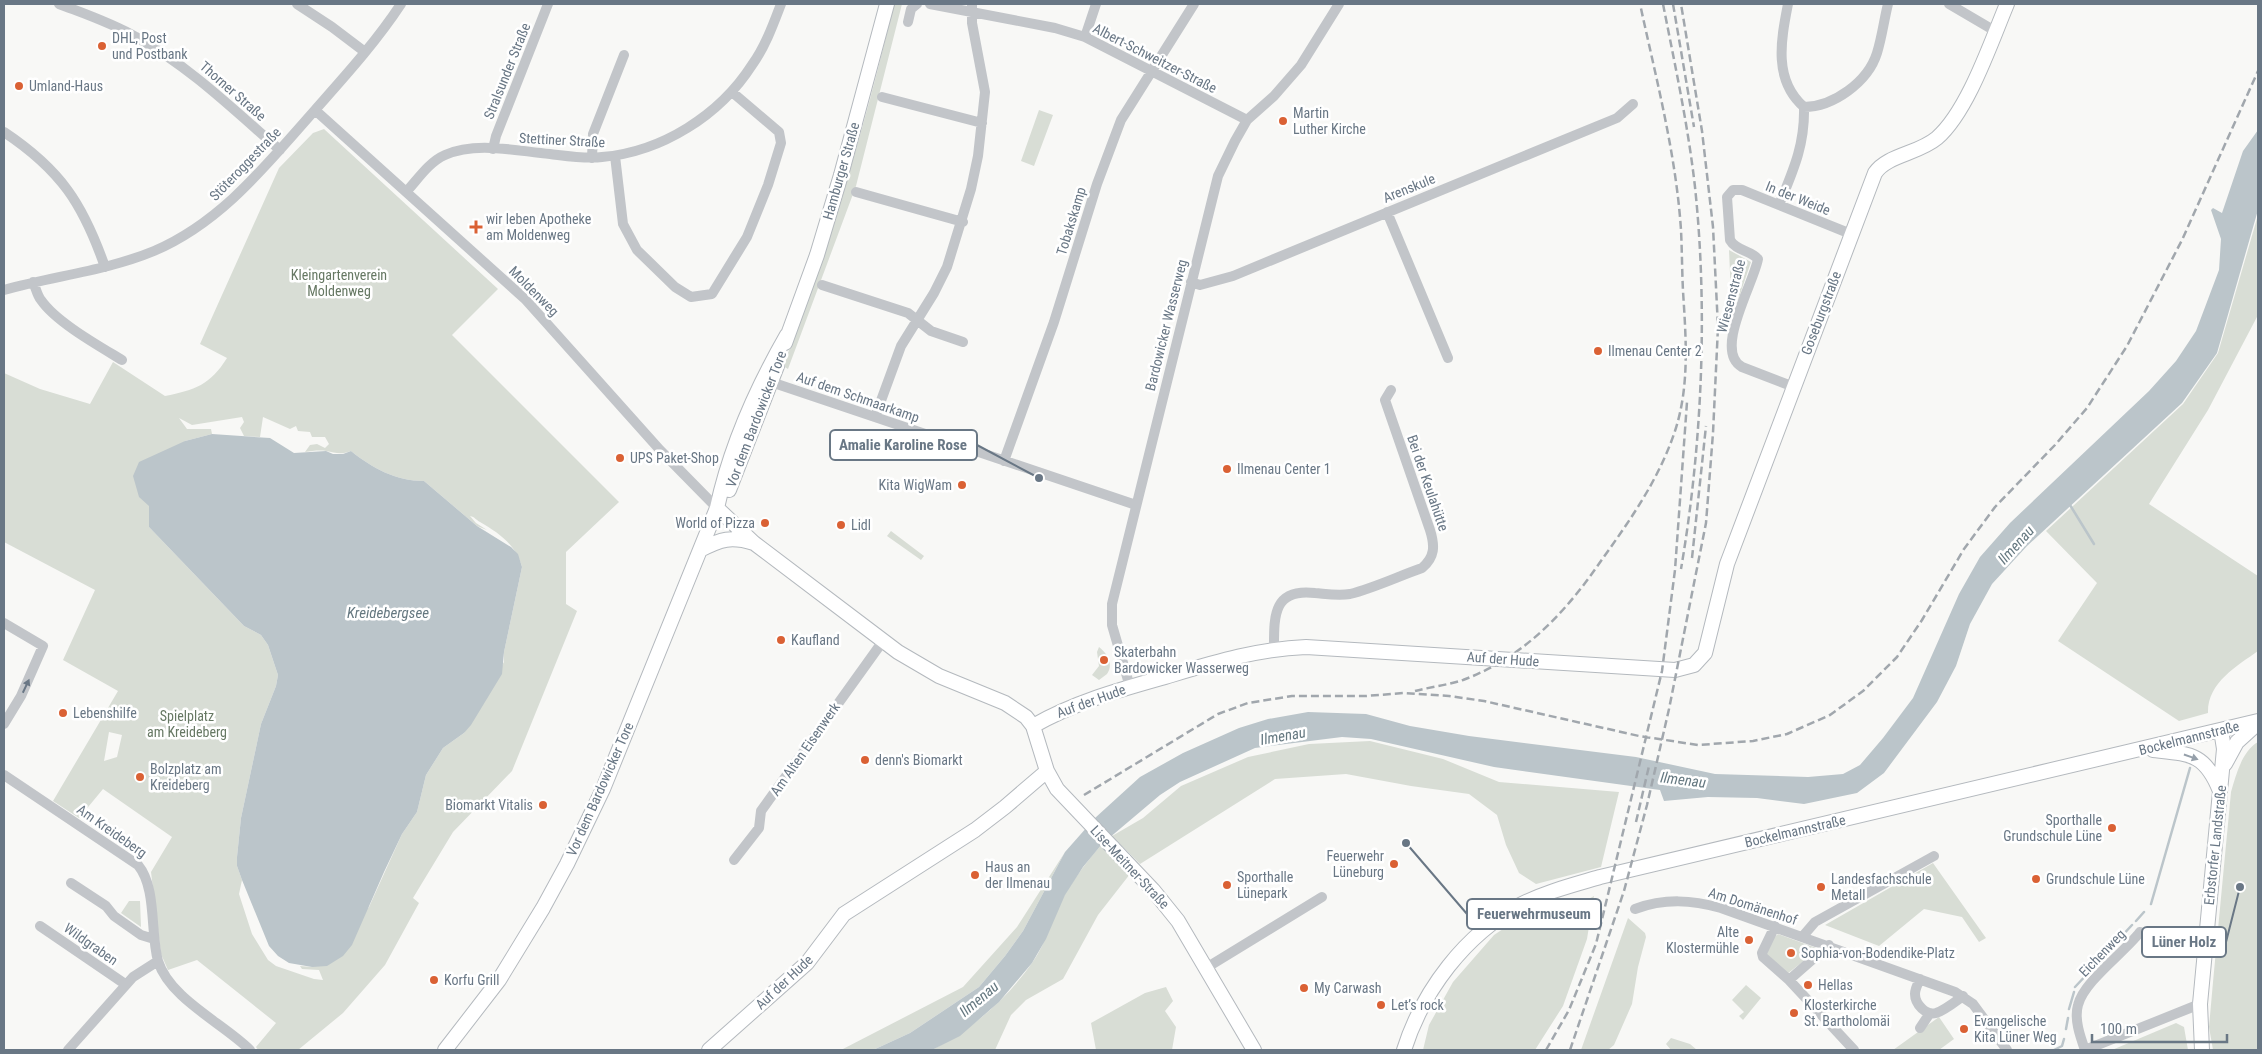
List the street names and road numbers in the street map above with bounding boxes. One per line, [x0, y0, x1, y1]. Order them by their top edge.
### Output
street label: Stralsunder Straße [480, 20, 534, 121]
street label: Albert-Schweitzer-Straße [1090, 20, 1220, 96]
street label: Thorner Straße [197, 58, 270, 124]
street label: Hamburger Straße [819, 120, 863, 222]
street label: Stöteroggestraße [206, 124, 284, 204]
street label: Stettiner Straße [519, 130, 606, 150]
street label: Arenskule [1381, 170, 1438, 206]
street label: In der Weide [1763, 178, 1833, 218]
street label: Tobakskamp [1053, 185, 1089, 257]
street label: Wiesenstraße [1714, 257, 1749, 334]
street label: Bardowicker Wasserweg [1142, 258, 1190, 392]
street label: Moldenweg [506, 263, 562, 319]
street label: Goseburgstraße [1798, 269, 1844, 357]
street label: Vor dem Bardowicker Tore [723, 348, 790, 489]
street label: Auf dem Schmaarkamp [794, 368, 922, 426]
street label: Bei der Keulahütte [1404, 433, 1452, 534]
street label: Auf der Hude [1466, 648, 1540, 670]
street label: Auf der Hude [1054, 681, 1128, 721]
street label: Am Alten Eisenwerk [767, 699, 843, 799]
street label: Bockelmannstraße [2137, 718, 2241, 758]
street label: Vor dem Bardowicker Tore [563, 719, 637, 858]
street label: Erbstorfer Landstraße [2201, 784, 2229, 906]
street label: Am Kreideberg [74, 801, 150, 861]
street label: Bockelmannstraße [1743, 812, 1847, 850]
street label: Lise-Meitner-Straße [1087, 822, 1173, 912]
street label: Am Domänenhof [1707, 884, 1800, 928]
street label: Wildgraben [61, 920, 121, 968]
street label: Eichenweg [2076, 926, 2128, 980]
street label: Auf der Hude [752, 951, 816, 1013]

